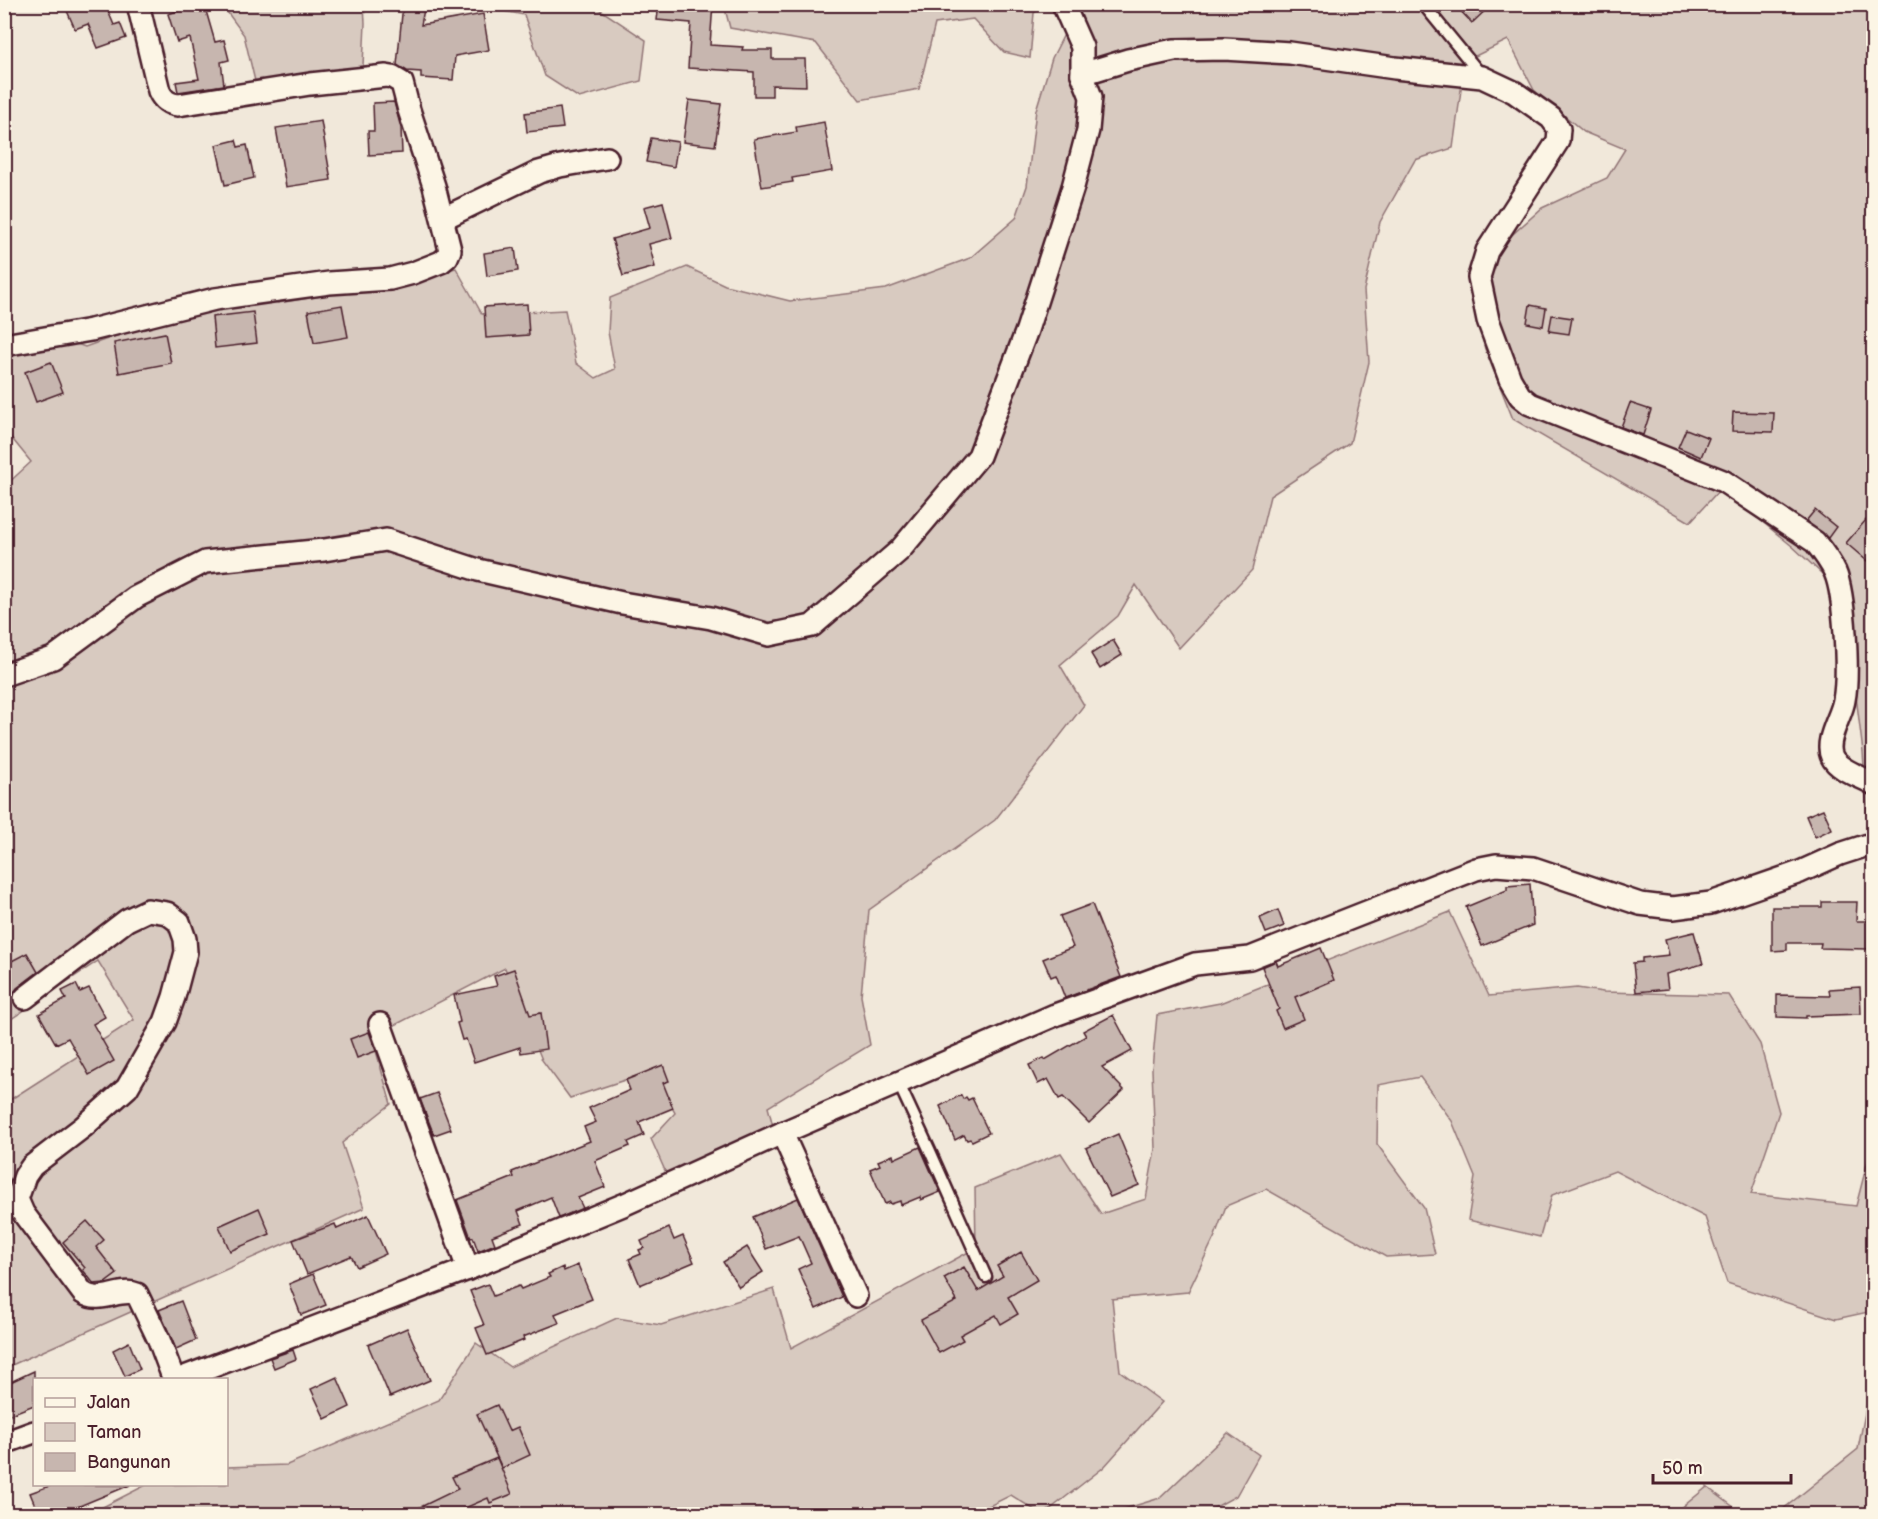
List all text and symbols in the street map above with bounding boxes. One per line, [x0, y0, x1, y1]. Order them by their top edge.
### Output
legend [33, 1378, 228, 1486]
text: Jalan [87, 1392, 130, 1413]
text: Taman [87, 1422, 141, 1443]
scale bar [1653, 1447, 1791, 1485]
text: Bangunan [87, 1452, 171, 1473]
text: 50 m [1662, 1458, 1703, 1479]

